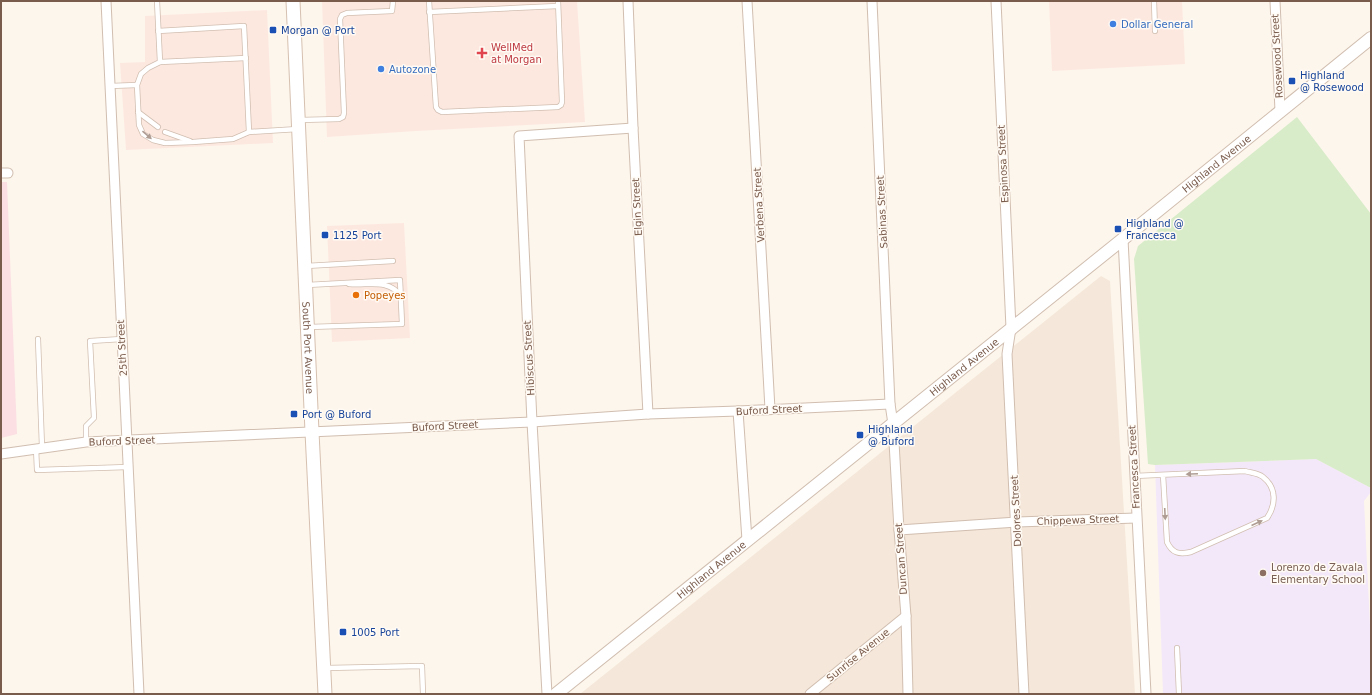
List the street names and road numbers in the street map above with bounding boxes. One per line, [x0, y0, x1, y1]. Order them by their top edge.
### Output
street label: Rosewood Street [1269, 14, 1285, 98]
street label: Espinosa Street [995, 125, 1011, 203]
street label: Highland Avenue [1180, 132, 1253, 194]
street label: Verbena Street [752, 167, 766, 243]
street label: Sabinas Street [875, 175, 889, 249]
street label: Elgin Street [630, 178, 644, 236]
street label: South Port Avenue [301, 301, 316, 394]
street label: 25th Street [115, 319, 129, 377]
street label: Hibiscus Street [522, 320, 536, 396]
street label: Highland Avenue [927, 336, 1000, 398]
street label: Buford Street [735, 403, 803, 417]
street label: Buford Street [411, 419, 479, 433]
street label: Francesca Street [1126, 425, 1142, 509]
street label: Buford Street [88, 434, 156, 448]
street label: Dolores Street [1009, 475, 1023, 547]
street label: Chippewa Street [1036, 513, 1120, 527]
street label: Duncan Street [893, 523, 909, 595]
street label: Highland Avenue [675, 539, 748, 600]
street label: Sunrise Avenue [824, 626, 892, 684]

